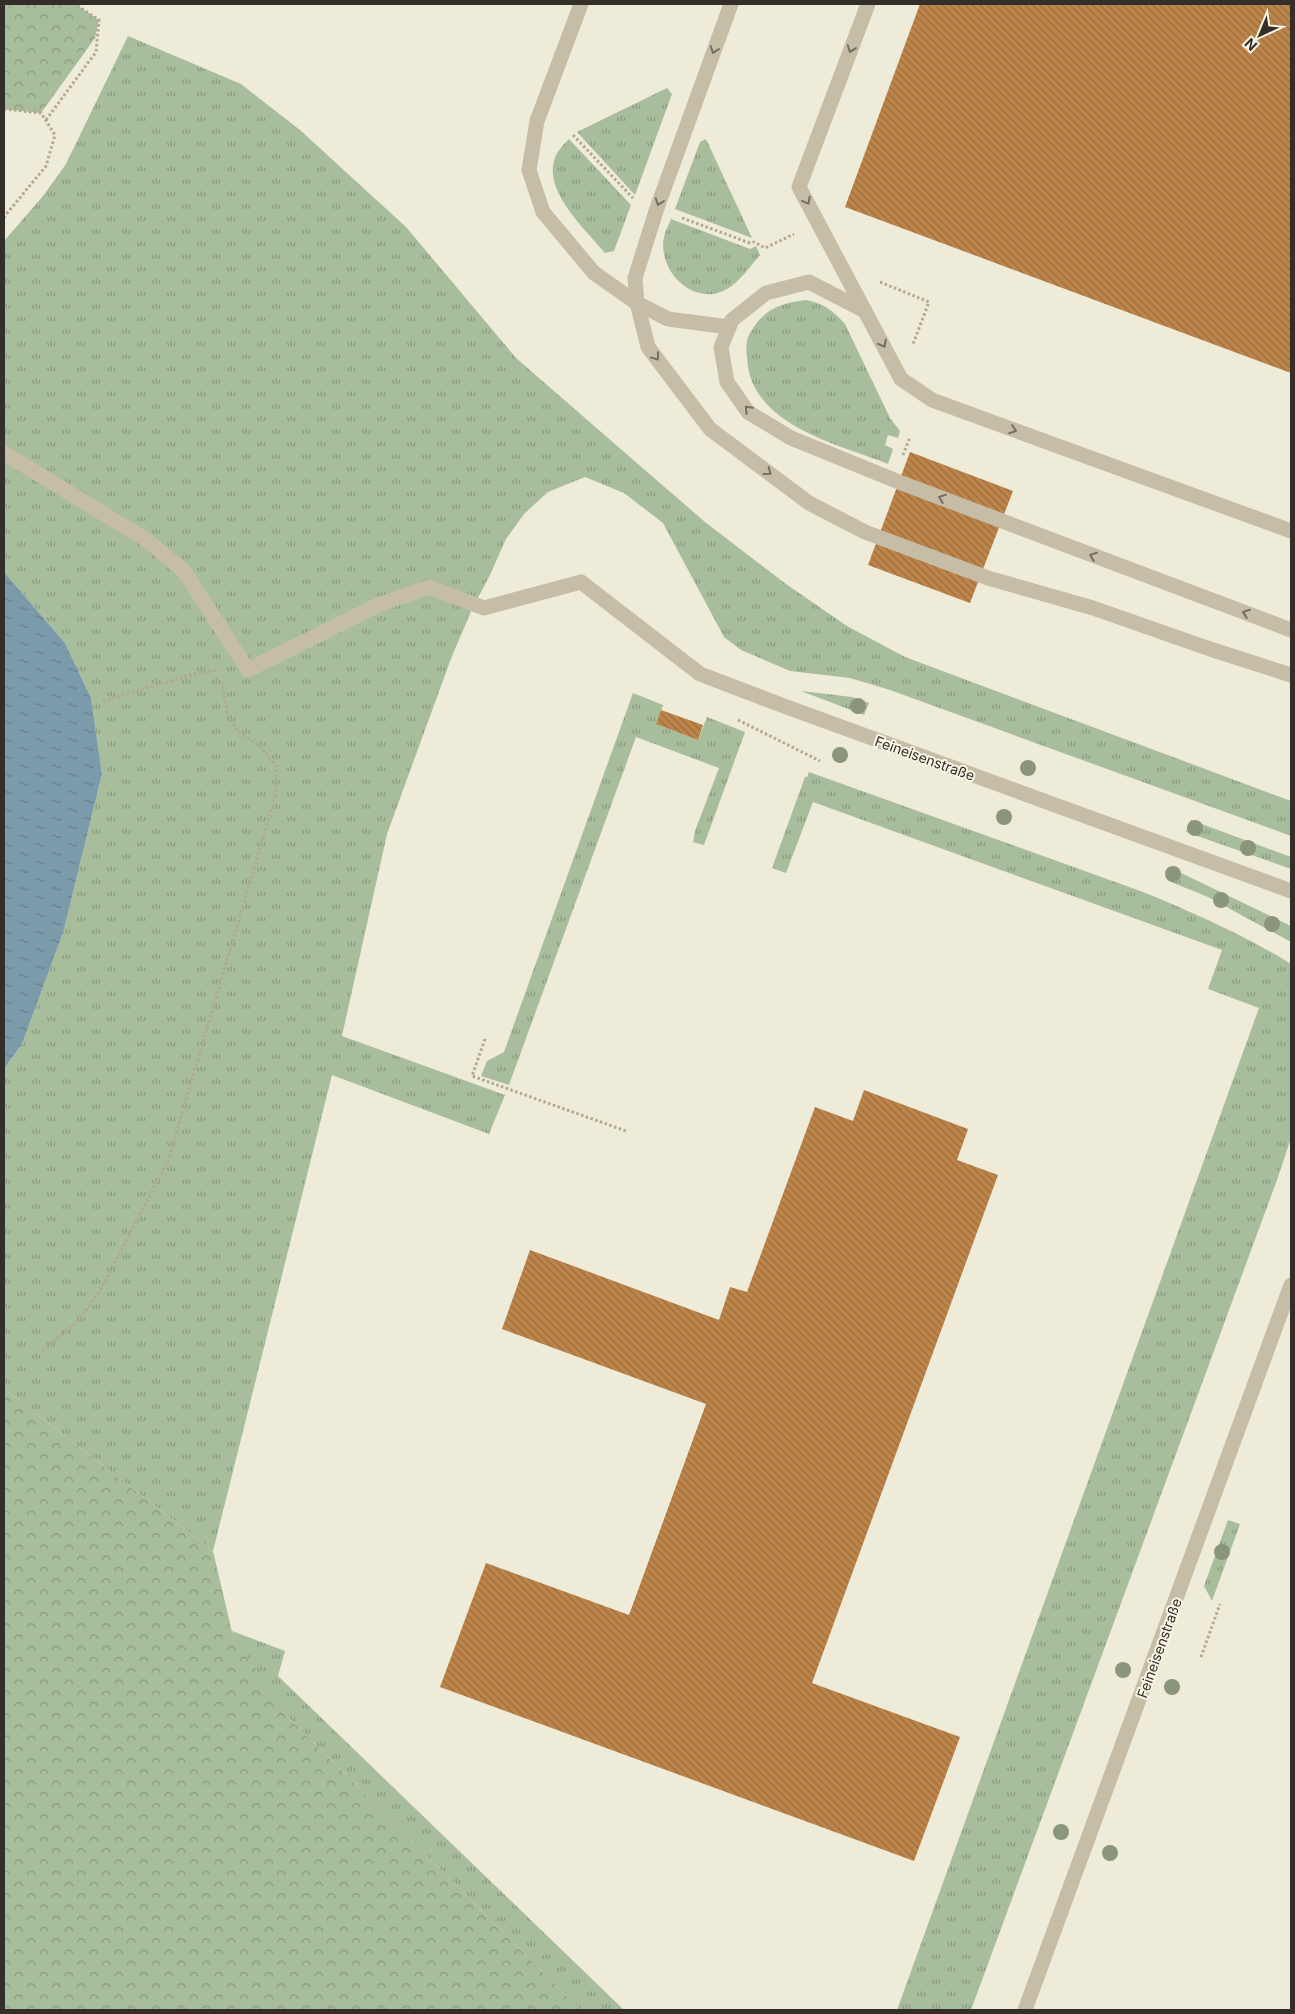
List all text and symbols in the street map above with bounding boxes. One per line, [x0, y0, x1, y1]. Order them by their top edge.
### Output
north arrow [1235, 10, 1285, 60]
text: N [1241, 35, 1260, 55]
one-way arrow [710, 45, 720, 53]
one-way arrow [847, 45, 857, 53]
one-way arrow [800, 196, 810, 205]
one-way arrow [655, 197, 665, 206]
one-way arrow [877, 339, 887, 348]
one-way arrow [650, 351, 658, 360]
one-way arrow [745, 406, 754, 415]
one-way arrow [1008, 424, 1017, 434]
one-way arrow [762, 466, 772, 475]
one-way arrow [938, 494, 946, 504]
one-way arrow [1090, 552, 1098, 562]
one-way arrow [1242, 609, 1250, 619]
street label: Feineisenstraße [873, 732, 977, 784]
street label: Feineisenstraße [1133, 1596, 1185, 1700]

